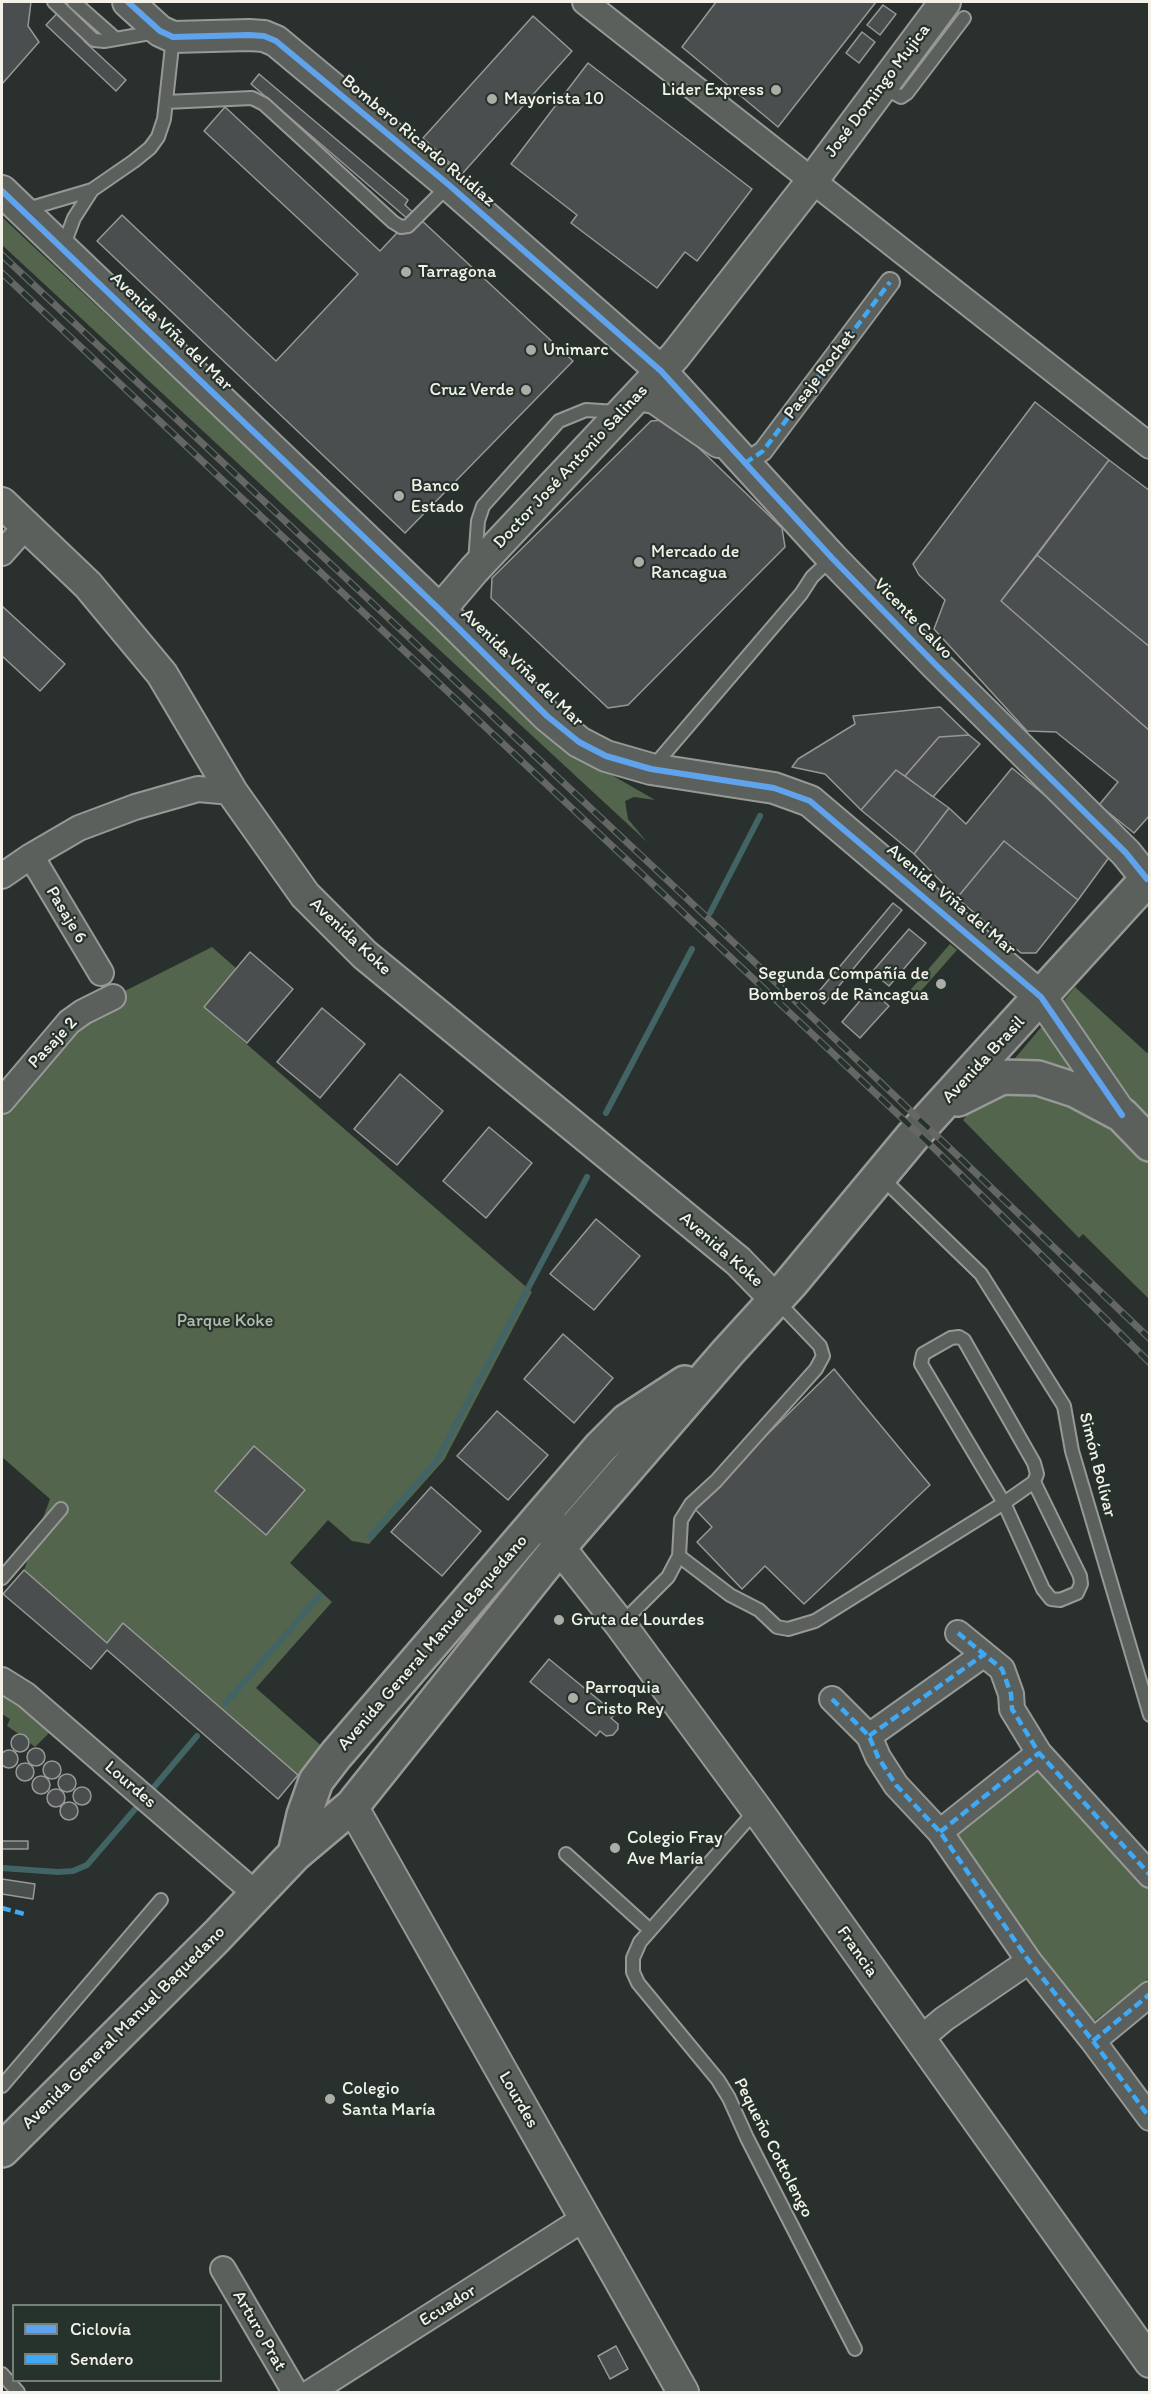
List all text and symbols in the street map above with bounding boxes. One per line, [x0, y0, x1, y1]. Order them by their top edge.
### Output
street label: José Domingo Mujica [821, 20, 935, 162]
street label: Bombero Ricardo Ruidíaz [337, 70, 499, 212]
place label: Lider Express [662, 79, 764, 101]
marker: Lider Express [769, 83, 783, 97]
place label: Mayorista 10 [504, 88, 604, 110]
marker: Mayorista 10 [485, 92, 499, 106]
place label: Tarragona [418, 261, 496, 283]
marker: Tarragona [399, 265, 413, 279]
street label: Avenida Viña del Mar [105, 268, 237, 396]
street label: Pasaje Rochet [779, 326, 861, 424]
place label: Unimarc [543, 339, 609, 361]
marker: Unimarc [524, 343, 538, 357]
place label: Cruz Verde [429, 379, 514, 401]
street label: Doctor José Antonio Salinas [489, 380, 653, 554]
marker: Cruz Verde [519, 383, 533, 397]
place label: Banco Estado [411, 475, 464, 518]
marker: Banco Estado [392, 489, 406, 503]
place label: Mercado de Rancagua [651, 541, 739, 584]
marker: Mercado de Rancagua [632, 555, 646, 569]
street label: Vicente Calvo [869, 574, 957, 664]
street label: Avenida Viña del Mar [456, 604, 588, 732]
street label: Avenida Viña del Mar [882, 840, 1020, 960]
street label: Pasaje 6 [41, 883, 91, 947]
street label: Avenida Koke [305, 894, 395, 980]
place label: Segunda Compañía de Bomberos de Rancagua [748, 963, 929, 1006]
marker: Segunda Compañía de Bomberos de Rancagua [934, 977, 948, 991]
street label: Avenida Brasil [938, 1012, 1030, 1108]
street label: Pasaje 2 [24, 1013, 82, 1073]
street label: Avenida Koke [675, 1208, 767, 1292]
park label: Parque Koke [177, 1310, 273, 1332]
street label: Simón Bolívar [1074, 1410, 1120, 1520]
street label: Avenida General Manuel Baquedano [333, 1531, 533, 1755]
place label: Gruta de Lourdes [571, 1609, 704, 1631]
marker: Gruta de Lourdes [552, 1613, 566, 1627]
place label: Parroquia Cristo Rey [585, 1677, 664, 1720]
marker: Parroquia Cristo Rey [566, 1691, 580, 1705]
street label: Lourdes [100, 1757, 160, 1813]
place label: Colegio Fray Ave María [627, 1827, 722, 1870]
marker: Colegio Fray Ave María [608, 1841, 622, 1855]
street label: Avenida General Manuel Baquedano [18, 1922, 230, 2134]
street label: Francia [832, 1922, 882, 1982]
street label: Lourdes [493, 2068, 543, 2132]
street label: Pequeño Cottolengo [728, 2074, 818, 2222]
place label: Colegio Santa María [342, 2078, 435, 2120]
marker: Colegio Santa María [323, 2092, 337, 2106]
street label: Ecuador [416, 2280, 480, 2332]
street label: Arturo Prat [227, 2287, 291, 2375]
legend [12, 2304, 222, 2382]
text: Ciclovía [70, 2318, 131, 2340]
text: Sendero [70, 2348, 133, 2370]

